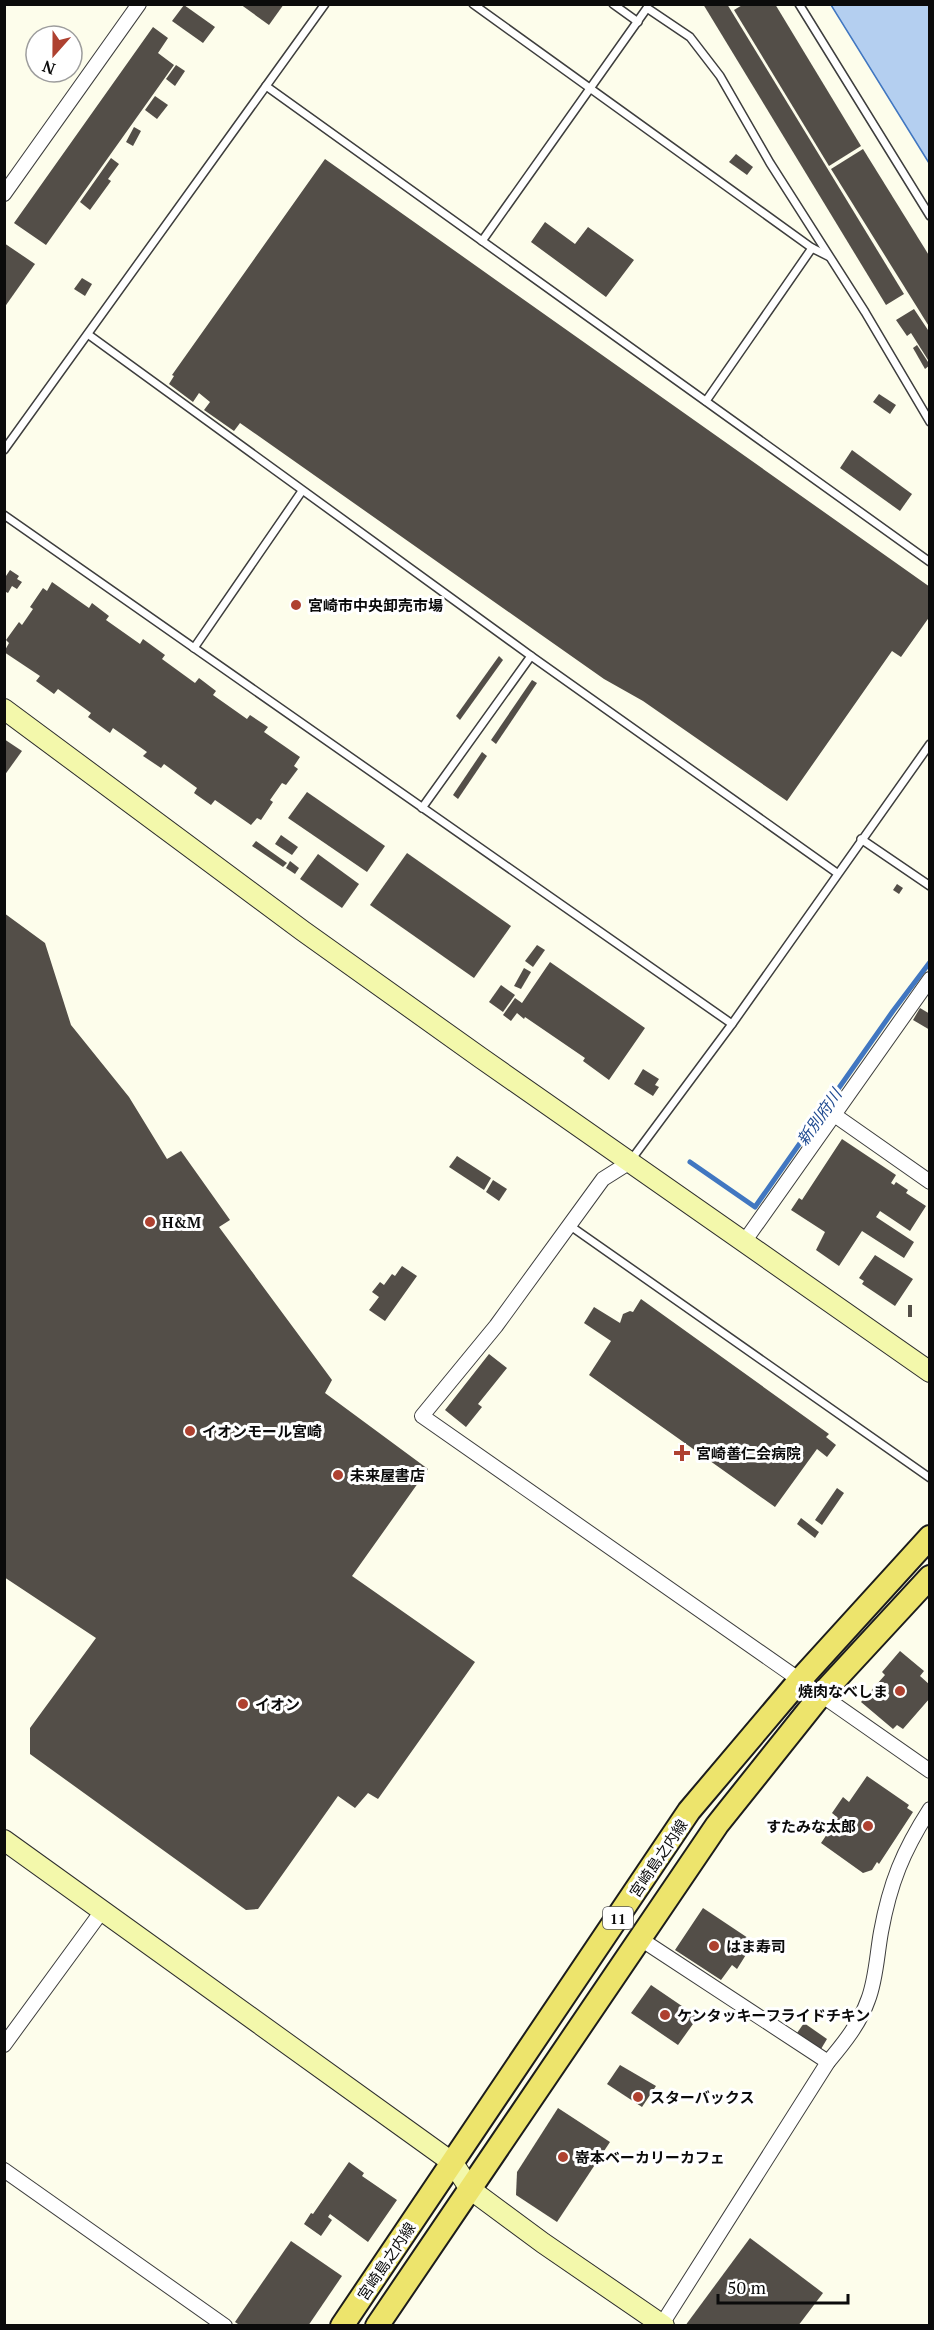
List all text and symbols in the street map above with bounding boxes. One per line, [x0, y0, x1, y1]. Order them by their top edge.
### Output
north arrow [24, 24, 84, 84]
text: N [39, 56, 58, 80]
place label: 宮崎市中央卸売市場 [308, 595, 443, 615]
marker: 宮崎市中央卸売市場 [289, 598, 303, 612]
water label: 新別府川 [792, 1083, 848, 1150]
place label: H&M [162, 1212, 201, 1232]
marker: H&M [143, 1215, 157, 1229]
place label: イオンモール宮崎 [202, 1421, 322, 1441]
marker: イオンモール宮崎 [183, 1424, 197, 1438]
place label: 宮崎善仁会病院 [696, 1443, 801, 1463]
marker: 宮崎善仁会病院 [673, 1444, 691, 1462]
place label: 未来屋書店 [350, 1465, 425, 1485]
marker: 未来屋書店 [331, 1468, 345, 1482]
place label: 焼肉なべしま [798, 1681, 888, 1701]
marker: 焼肉なべしま [893, 1684, 907, 1698]
place label: イオン [255, 1694, 300, 1714]
marker: イオン [236, 1697, 250, 1711]
street label: 宮崎島之内線 [625, 1815, 691, 1901]
place label: すたみな太郎 [766, 1816, 856, 1836]
marker: すたみな太郎 [861, 1819, 875, 1833]
road number: 11 [603, 1907, 633, 1929]
place label: はま寿司 [726, 1936, 786, 1956]
marker: はま寿司 [707, 1939, 721, 1953]
place label: ケンタッキーフライドチキン [677, 2005, 870, 2025]
marker: ケンタッキーフライドチキン [658, 2008, 672, 2022]
place label: スターバックス [650, 2087, 754, 2107]
marker: スターバックス [631, 2090, 645, 2104]
place label: 嵜本ベーカリーカフェ [575, 2147, 725, 2167]
marker: 嵜本ベーカリーカフェ [556, 2150, 570, 2164]
street label: 宮崎島之内線 [353, 2218, 419, 2304]
scale bar [718, 2267, 848, 2305]
text: 50 m [727, 2275, 767, 2299]

